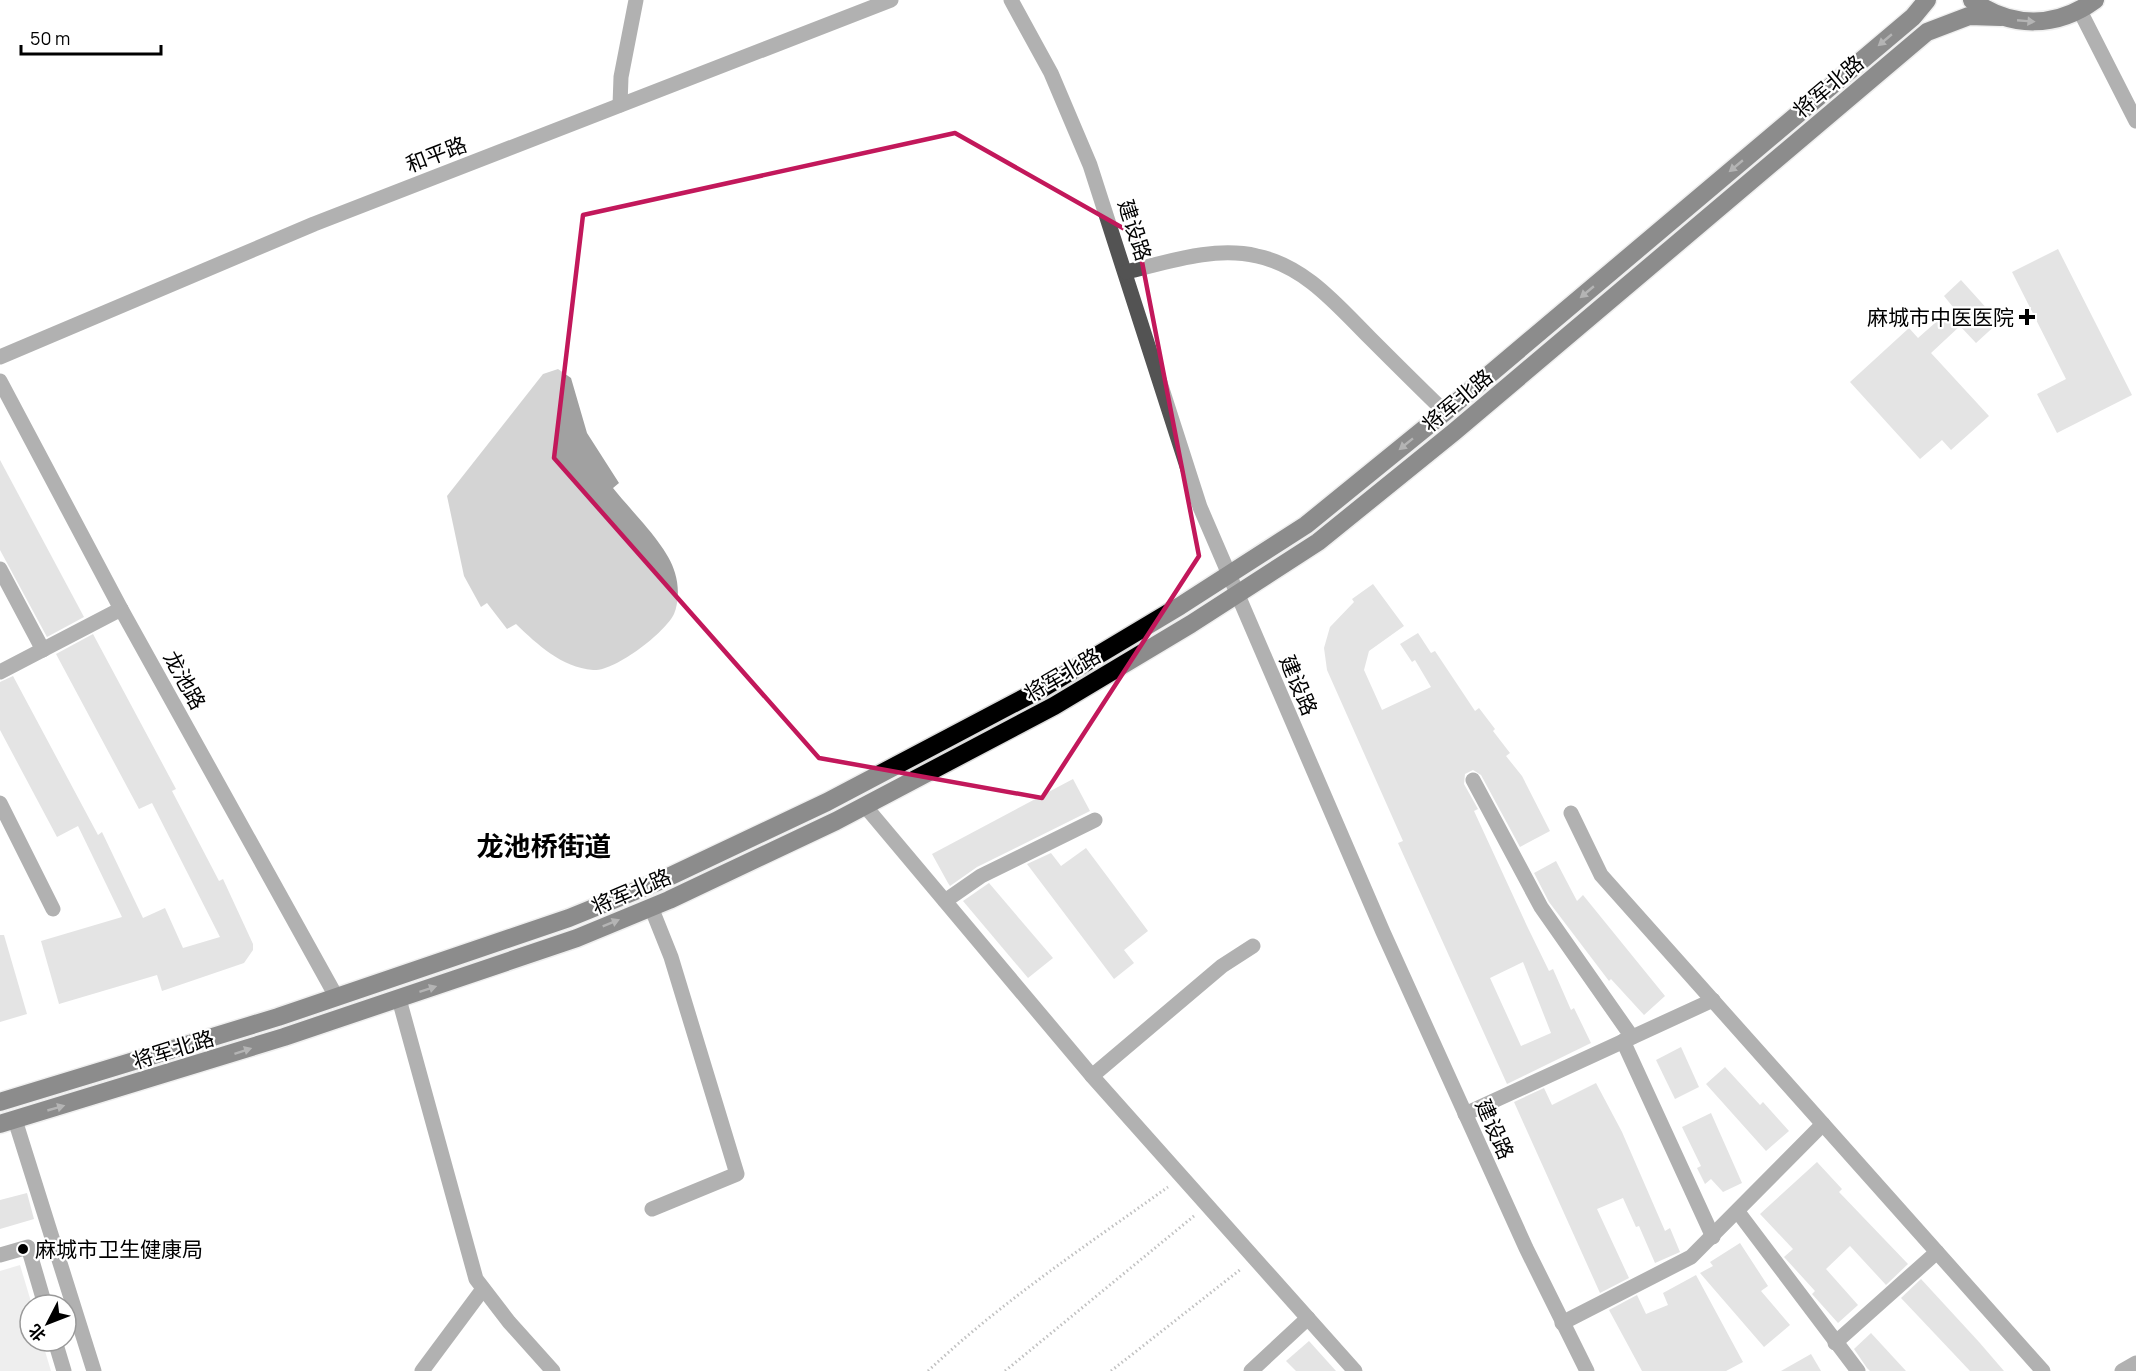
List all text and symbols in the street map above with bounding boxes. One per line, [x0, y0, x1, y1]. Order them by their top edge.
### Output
one-way arrow [2016, 16, 2035, 26]
scale bar [21, 18, 160, 56]
text: 50 m [30, 26, 70, 50]
one-way arrow [1877, 34, 1893, 47]
street label: 将军北路 [1787, 48, 1869, 124]
street label: 和平路 [402, 130, 470, 178]
one-way arrow [1729, 159, 1744, 172]
street label: 建设路 [1112, 196, 1158, 264]
one-way arrow [1580, 285, 1595, 298]
place label: 麻城市中医医院 [1867, 303, 2014, 331]
marker: 麻城市中医医院 [2018, 308, 2036, 326]
street label: 将军北路 [1416, 362, 1498, 438]
one-way arrow [1398, 438, 1413, 450]
street label: 将军北路 [1019, 641, 1105, 707]
street label: 龙池路 [157, 646, 213, 714]
street label: 建设路 [1274, 651, 1324, 719]
district label: 龙池桥街道 [477, 827, 612, 864]
street label: 将军北路 [587, 862, 675, 920]
one-way arrow [603, 918, 621, 928]
one-way arrow [419, 984, 437, 994]
street label: 将军北路 [129, 1023, 217, 1075]
one-way arrow [234, 1045, 252, 1055]
street label: 建设路 [1469, 1095, 1521, 1163]
one-way arrow [47, 1103, 65, 1112]
place label: 麻城市卫生健康局 [35, 1235, 203, 1263]
marker: 麻城市卫生健康局 [16, 1242, 30, 1256]
north arrow [18, 1293, 78, 1353]
text: 北 [23, 1320, 50, 1346]

